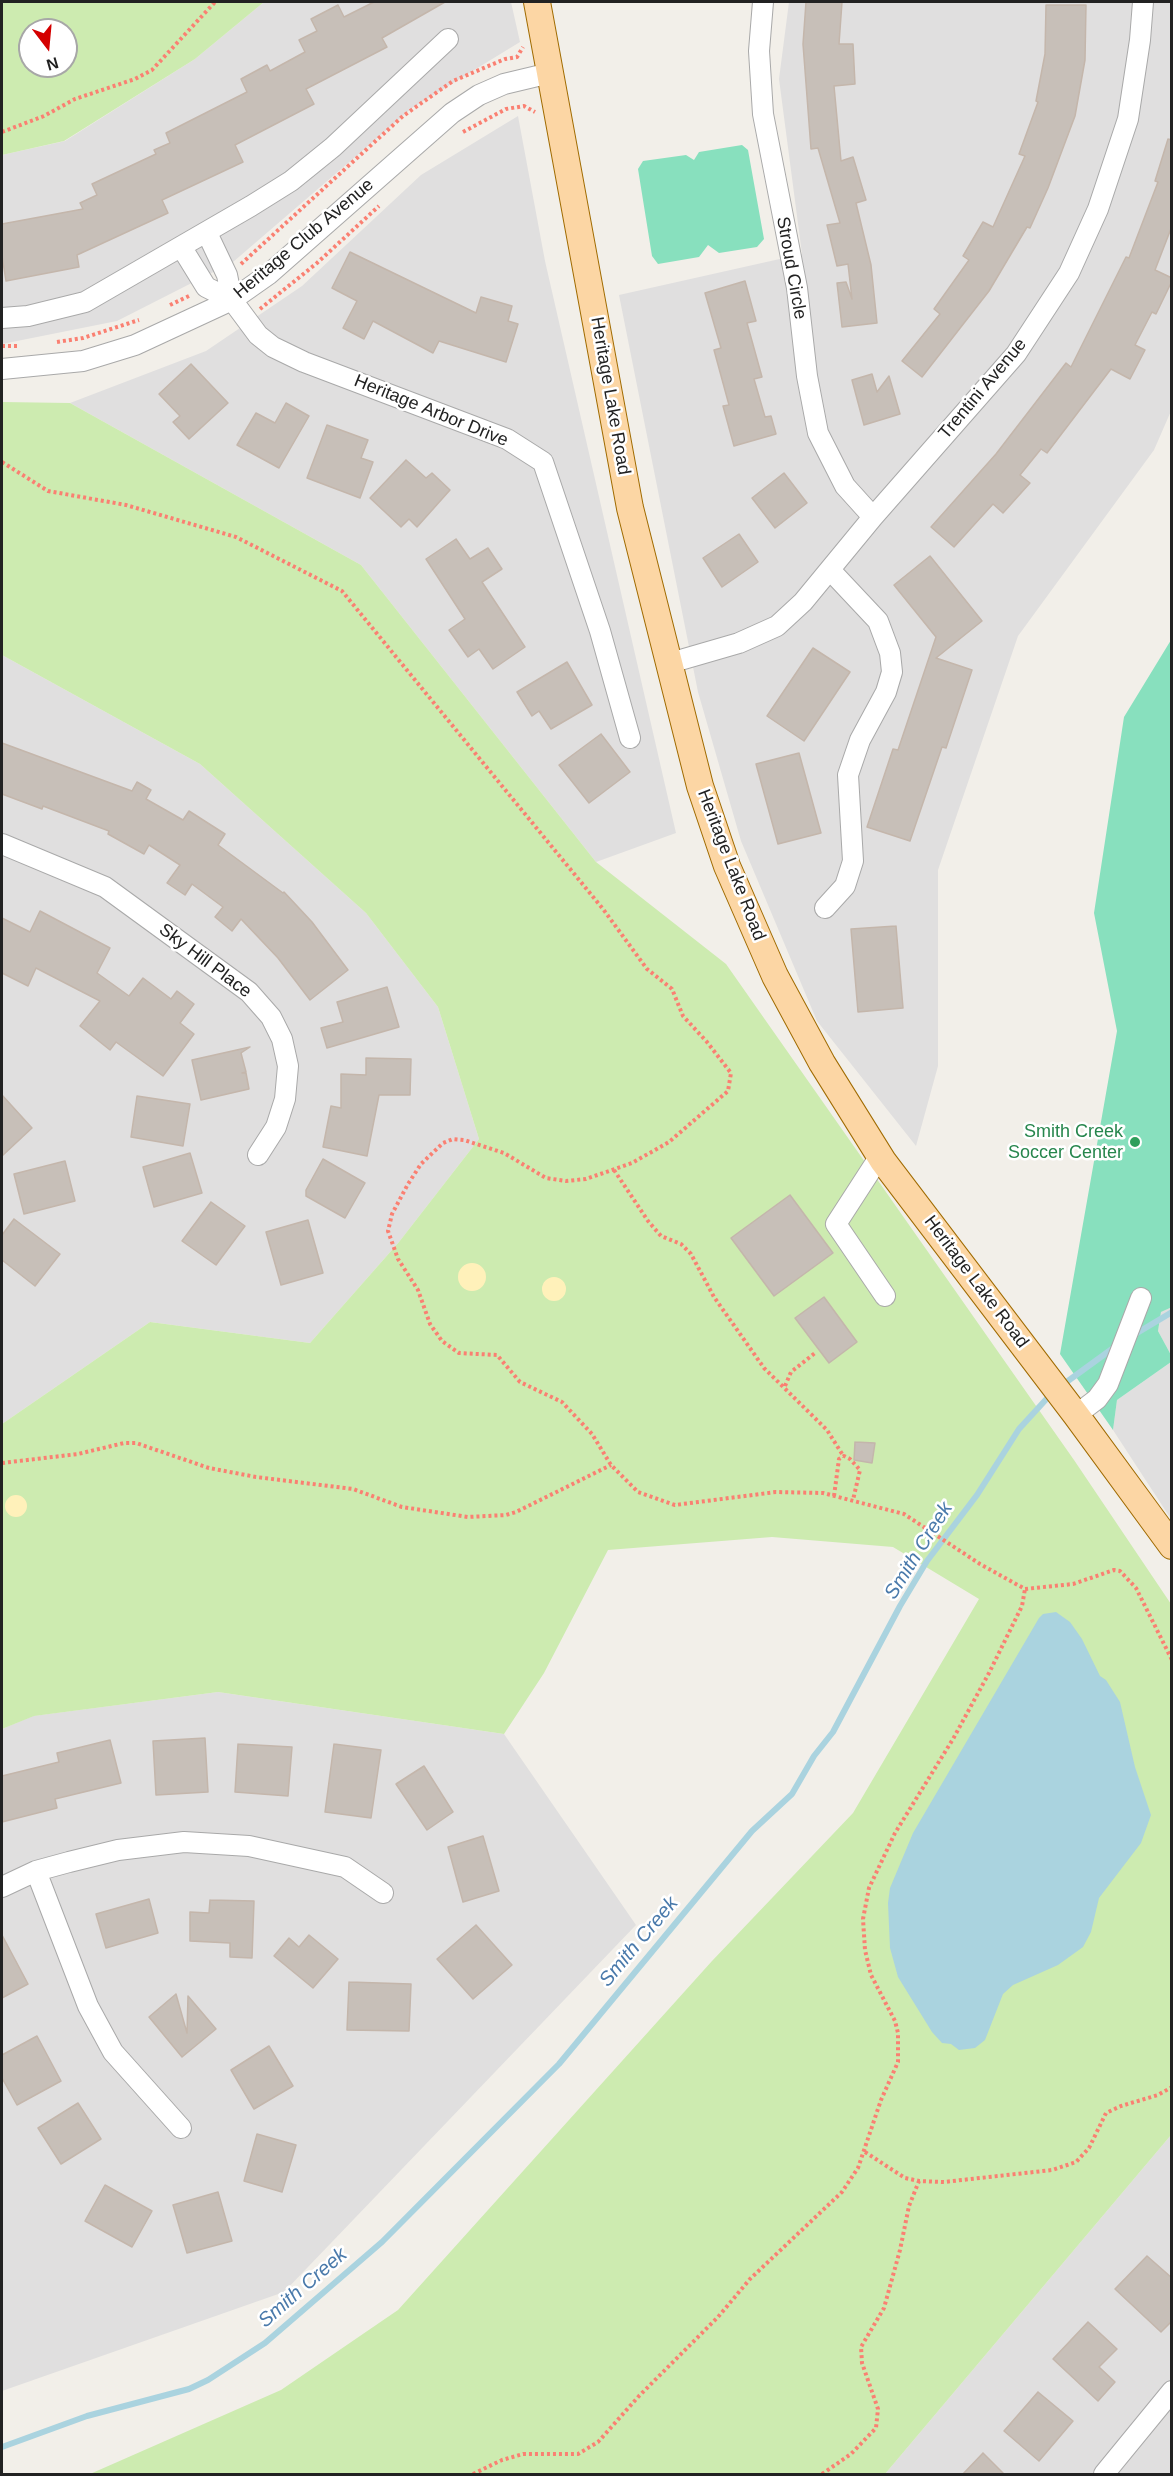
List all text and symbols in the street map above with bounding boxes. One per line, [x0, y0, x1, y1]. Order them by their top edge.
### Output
north arrow [18, 18, 78, 78]
text: N [45, 54, 60, 74]
street label: Heritage Club Avenue [230, 174, 378, 304]
street label: Stroud Circle [771, 215, 811, 321]
street label: Heritage Lake Road [585, 315, 635, 477]
street label: Trentini Avenue [935, 334, 1031, 444]
street label: Heritage Arbor Drive [351, 370, 511, 452]
street label: Heritage Lake Road [692, 786, 770, 944]
street label: Sky Hill Place [155, 919, 255, 1003]
place label: Smith Creek Soccer Center [1008, 1121, 1123, 1164]
marker: Smith Creek Soccer Center [1128, 1135, 1142, 1149]
street label: Heritage Lake Road [919, 1212, 1033, 1352]
water label: Smith Creek [880, 1498, 958, 1604]
water label: Smith Creek [594, 1892, 684, 1992]
water label: Smith Creek [254, 2243, 352, 2333]

